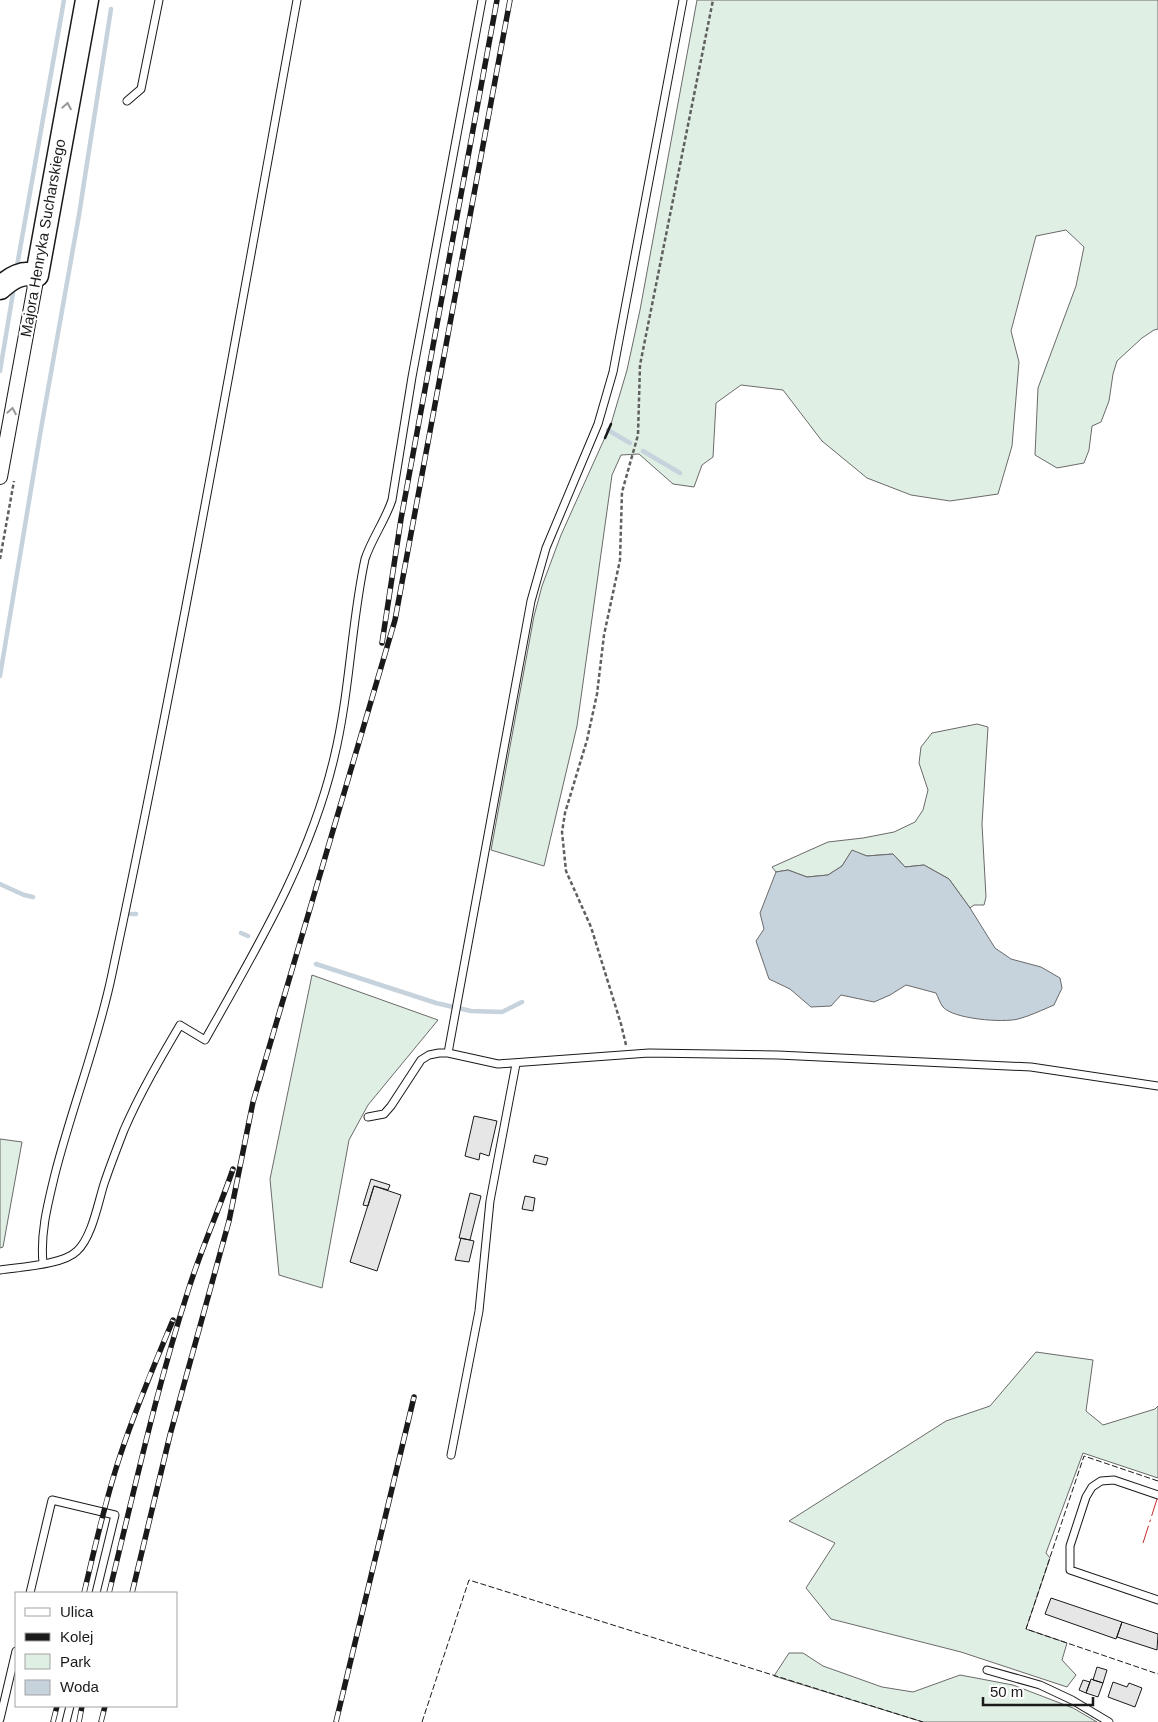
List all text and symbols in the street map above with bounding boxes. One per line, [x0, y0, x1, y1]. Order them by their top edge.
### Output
one-way arrow [62, 102, 72, 111]
street label: Majora Henryka Sucharskiego [17, 137, 68, 338]
one-way arrow [6, 407, 16, 416]
legend [15, 1592, 178, 1707]
text: Ulica [60, 1603, 94, 1620]
text: Kolej [60, 1628, 93, 1645]
text: Park [60, 1653, 91, 1670]
scale bar [983, 1674, 1093, 1706]
text: Woda [60, 1678, 100, 1695]
text: 50 m [990, 1683, 1023, 1700]

